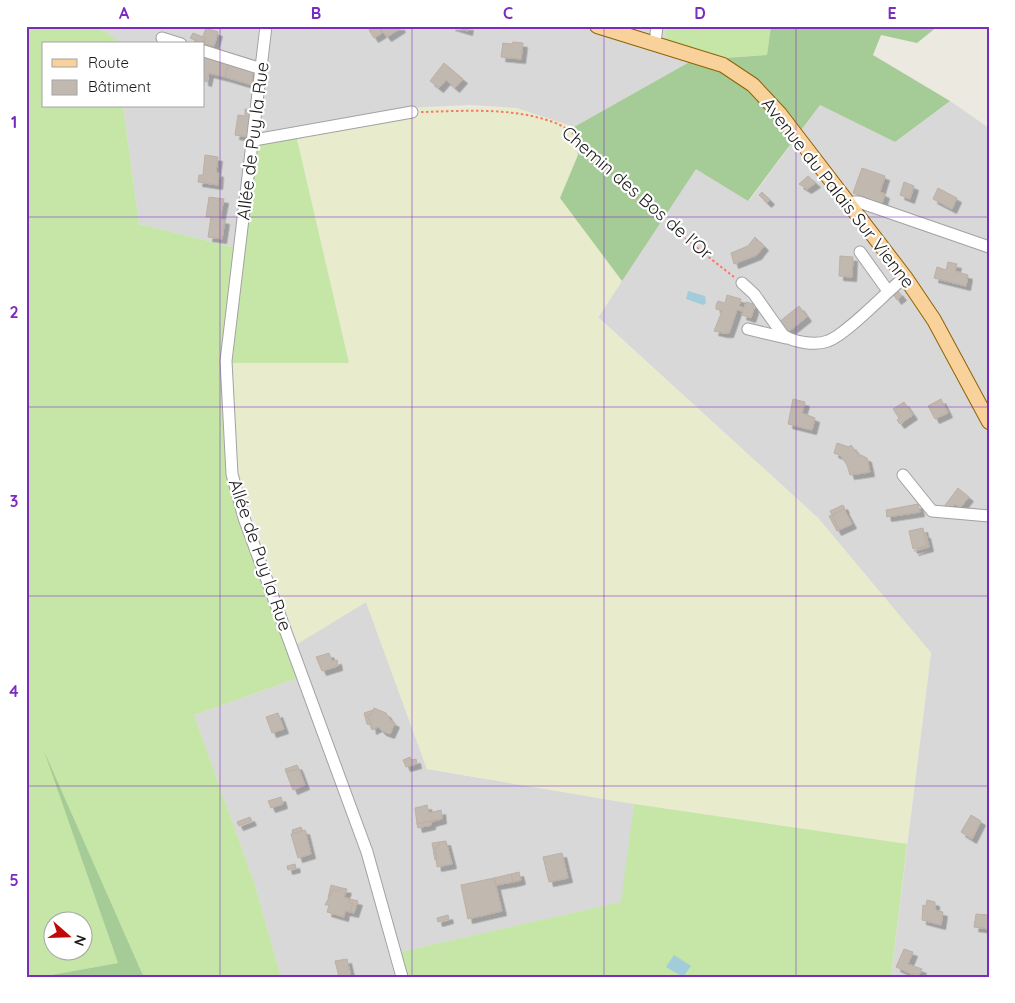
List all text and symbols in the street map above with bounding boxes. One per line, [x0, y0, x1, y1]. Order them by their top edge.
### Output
text: A [119, 3, 130, 23]
text: B [311, 3, 321, 23]
text: C [503, 3, 513, 23]
text: D [694, 3, 706, 23]
text: E [887, 3, 897, 23]
legend [42, 42, 205, 108]
text: Route [88, 53, 129, 72]
street label: Allée de Puy la Rue [231, 60, 274, 221]
text: Bâtiment [88, 77, 151, 96]
street label: Avenue du Palais Sur Vienne [757, 93, 920, 293]
text: 1 [11, 112, 17, 132]
street label: Chemin des Bos de l'Or [557, 121, 718, 264]
text: 2 [9, 302, 19, 322]
street label: Allée de Puy la Rue [224, 476, 297, 634]
text: 3 [10, 491, 18, 511]
text: 4 [9, 681, 19, 701]
text: 5 [9, 870, 19, 890]
north arrow [42, 910, 92, 960]
text: N [70, 933, 90, 948]

